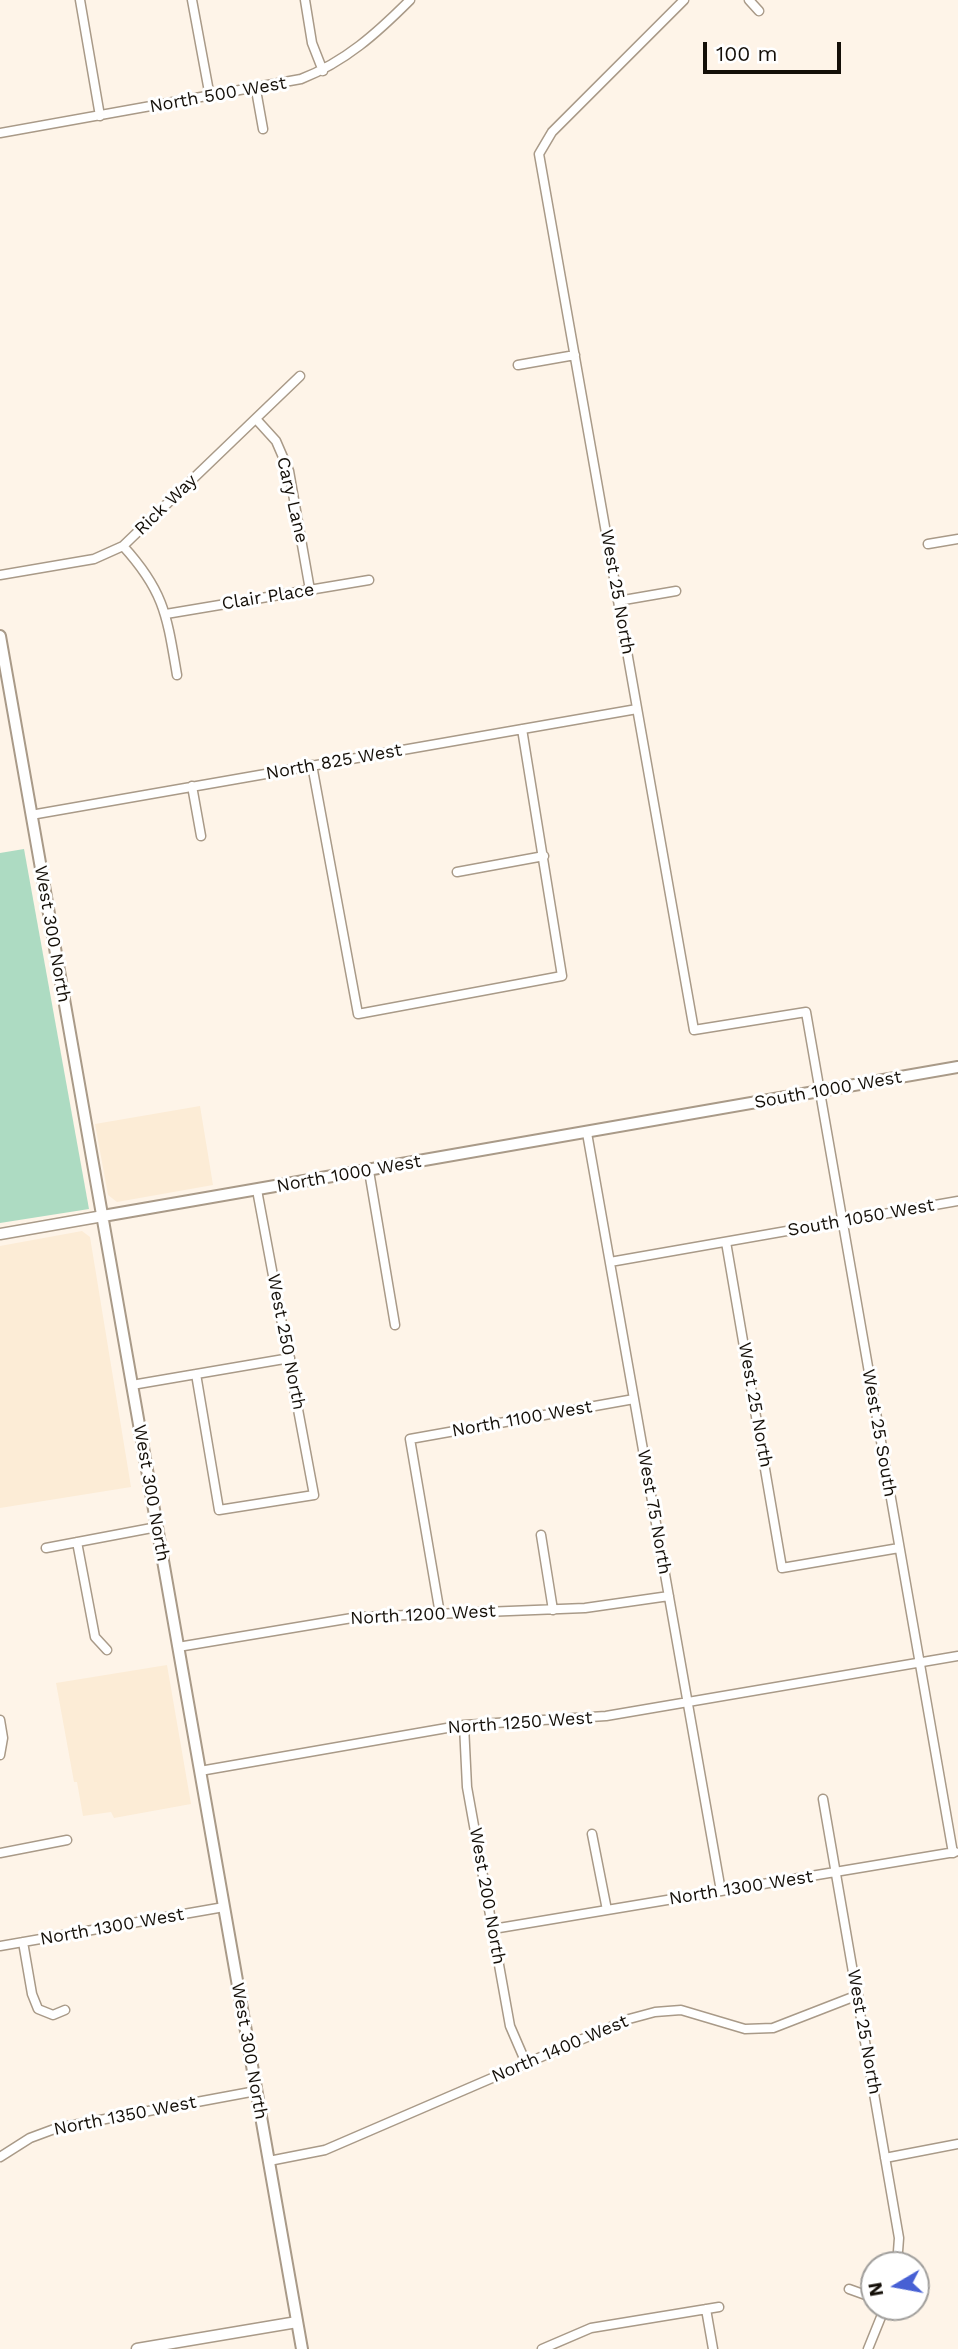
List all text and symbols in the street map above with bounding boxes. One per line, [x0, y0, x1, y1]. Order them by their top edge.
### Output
scale bar [706, 28, 844, 72]
text: 100 m [716, 41, 778, 66]
street label: North 500 West [148, 72, 288, 118]
street label: Cary Lane [272, 455, 312, 545]
street label: Rick Way [130, 470, 202, 540]
street label: West 25 North [595, 528, 639, 656]
street label: Clair Place [220, 579, 316, 615]
street label: North 825 West [264, 739, 404, 785]
street label: West 300 North [29, 864, 75, 1004]
street label: South 1000 West [753, 1066, 903, 1114]
street label: North 1000 West [275, 1151, 423, 1197]
street label: South 1050 West [786, 1194, 936, 1242]
street label: West 250 North [262, 1272, 310, 1412]
street label: West 25 North [733, 1341, 777, 1469]
street label: West 25 South [857, 1367, 901, 1499]
street label: North 1100 West [450, 1396, 594, 1442]
street label: West 300 North [128, 1423, 174, 1563]
street label: West 75 North [632, 1448, 676, 1576]
street label: North 1200 West [350, 1600, 496, 1630]
street label: North 1250 West [447, 1707, 593, 1739]
street label: West 200 North [464, 1826, 510, 1966]
street label: North 1300 West [667, 1866, 815, 1910]
street label: North 1300 West [38, 1904, 186, 1950]
street label: West 25 North [842, 1968, 886, 2096]
street label: West 300 North [226, 1981, 272, 2121]
street label: North 1400 West [489, 2011, 631, 2087]
street label: North 1350 West [52, 2092, 198, 2140]
north arrow [860, 2251, 930, 2321]
text: N [863, 2280, 888, 2298]

